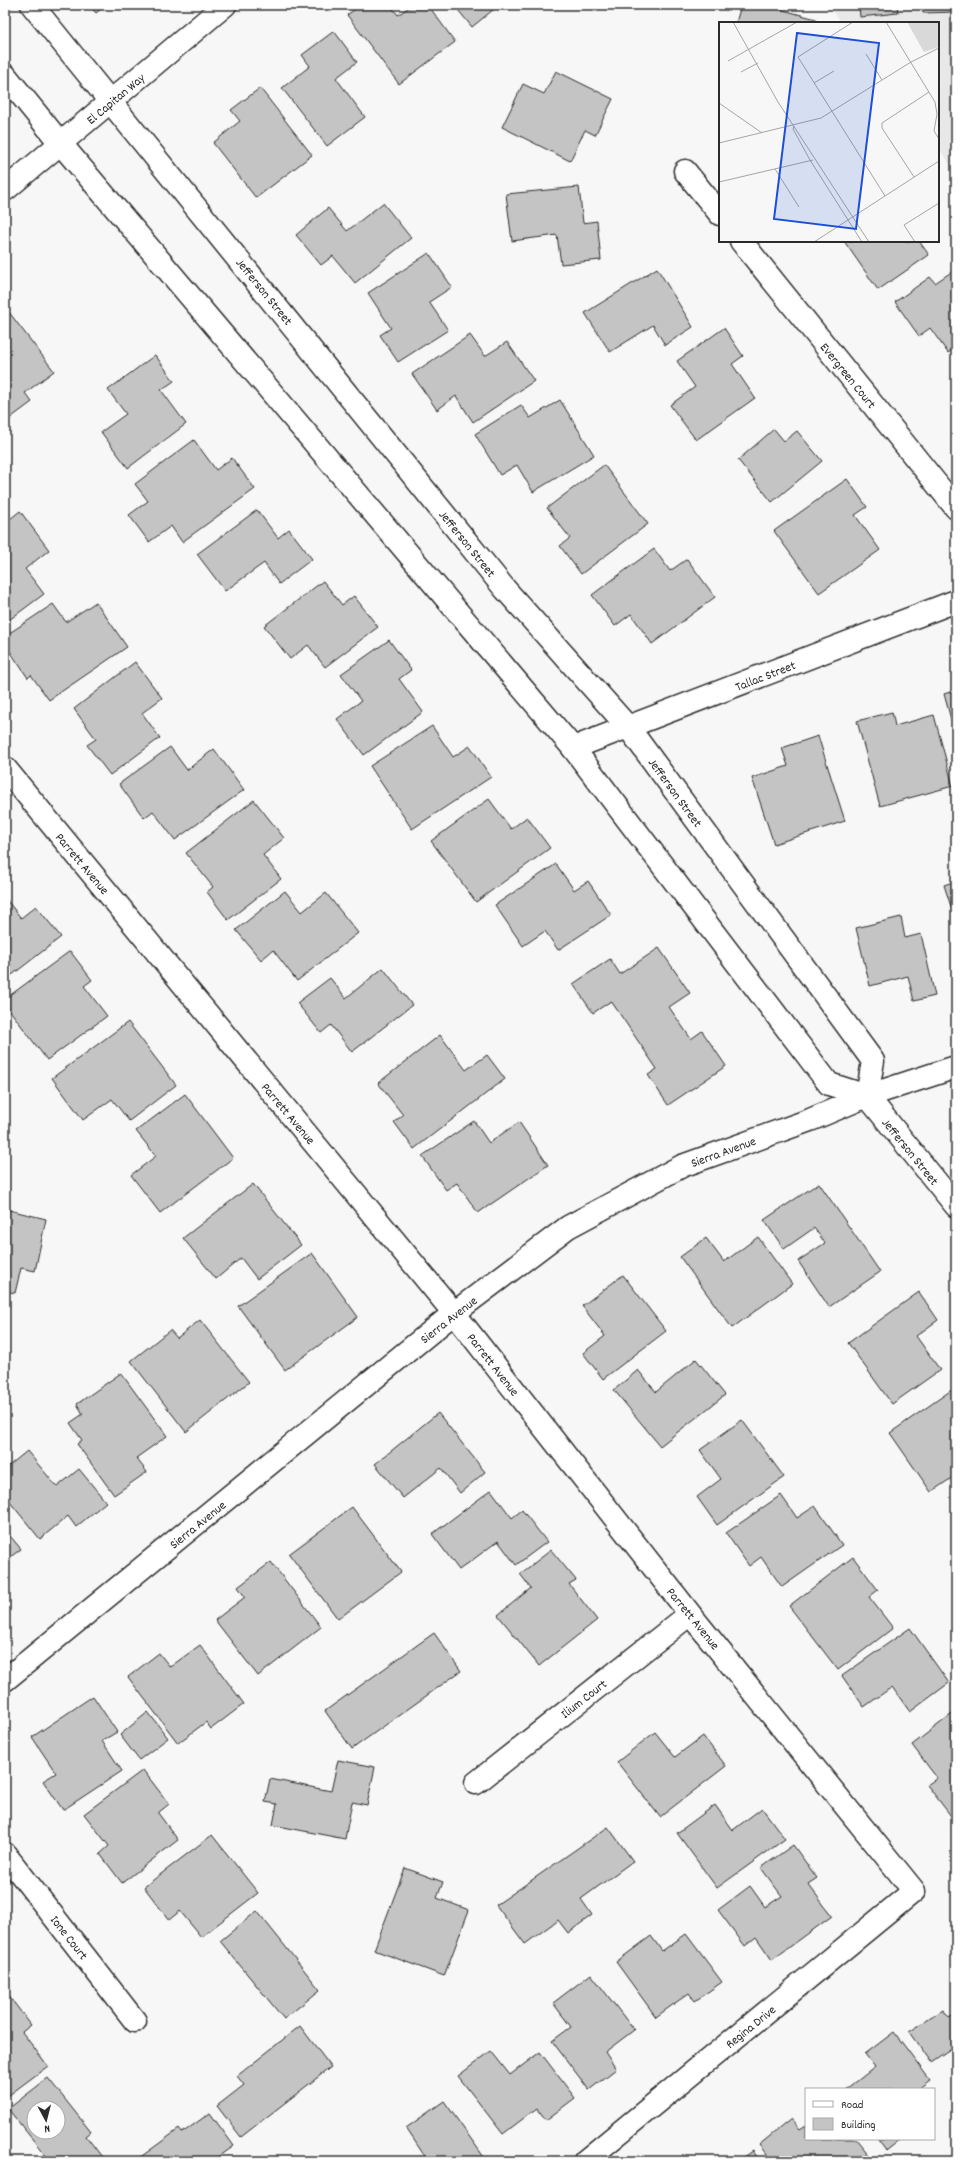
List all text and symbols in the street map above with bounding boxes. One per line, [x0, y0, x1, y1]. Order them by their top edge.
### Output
inset map [719, 22, 939, 242]
street label: El Capitan Way [83, 69, 151, 130]
street label: Jefferson Street [230, 255, 296, 330]
street label: Evergreen Court [814, 339, 880, 414]
street label: Jefferson Street [433, 507, 499, 582]
street label: Tallac Street [733, 657, 799, 698]
street label: Jefferson Street [642, 755, 706, 832]
street label: Parrett Avenue [50, 830, 113, 900]
street label: Parrett Avenue [256, 1080, 319, 1150]
street label: Jefferson Street [876, 1115, 942, 1190]
street label: Sierra Avenue [689, 1133, 759, 1174]
street label: Sierra Avenue [417, 1292, 482, 1349]
street label: Parrett Avenue [461, 1330, 523, 1401]
street label: Sierra Avenue [166, 1497, 231, 1555]
street label: Parrett Avenue [661, 1584, 723, 1655]
street label: Ilium Court [557, 1676, 612, 1724]
street label: Ione Court [45, 1912, 92, 1965]
street label: Regina Drive [722, 2001, 781, 2054]
legend [805, 2088, 935, 2140]
text: Road [841, 2097, 863, 2114]
north arrow [26, 2100, 66, 2140]
text: Building [841, 2117, 876, 2134]
text: N [43, 2120, 51, 2136]

